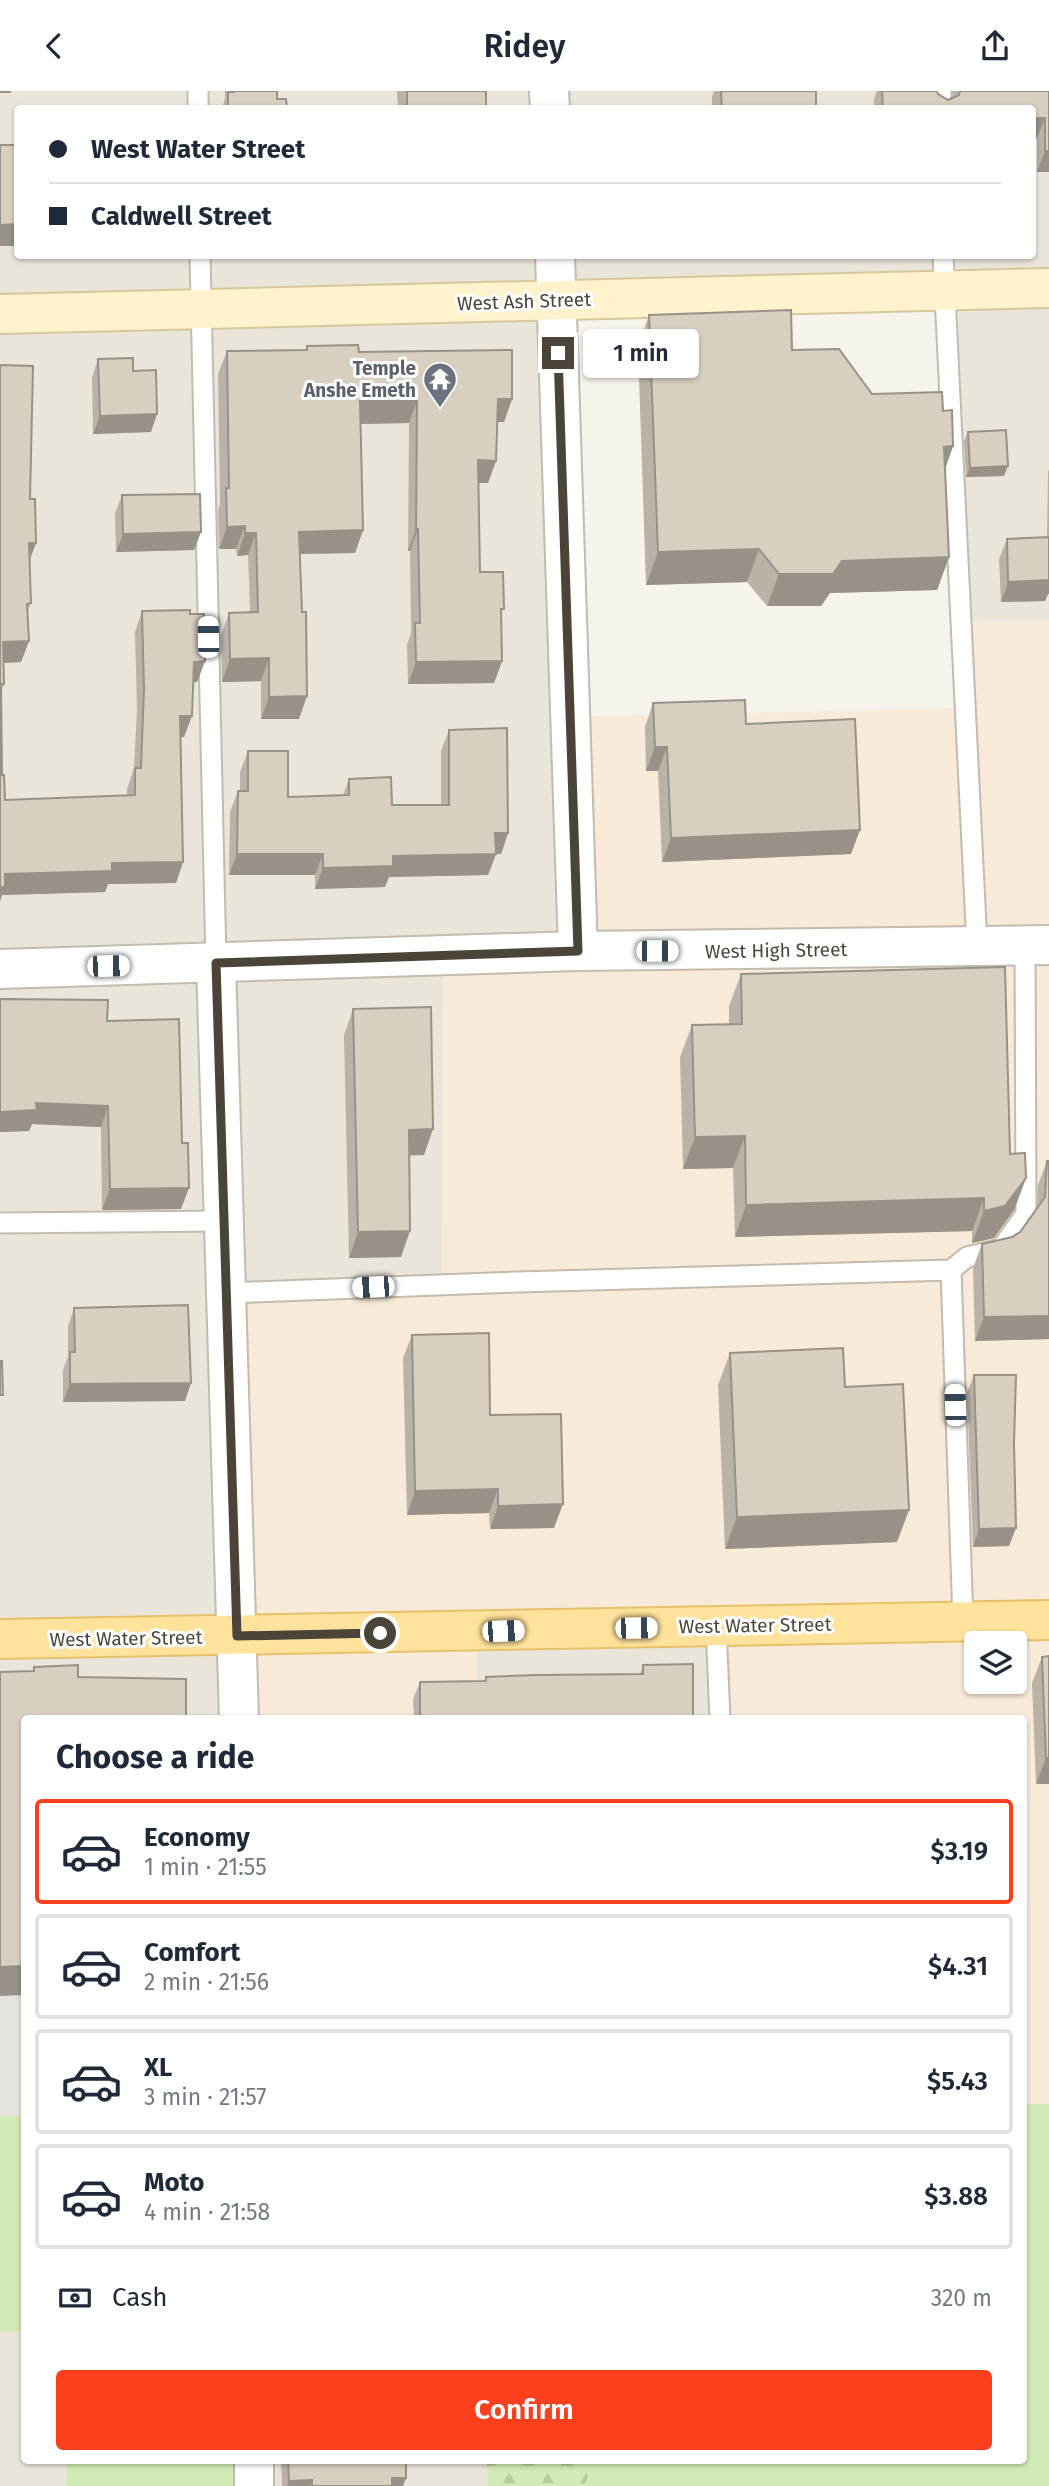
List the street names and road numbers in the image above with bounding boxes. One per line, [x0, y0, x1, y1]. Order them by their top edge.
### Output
street label: West Ash Street [457, 288, 592, 315]
street label: West High Street [705, 938, 848, 963]
street label: West Water Street [678, 1613, 832, 1638]
street label: West Water Street [49, 1626, 203, 1651]

